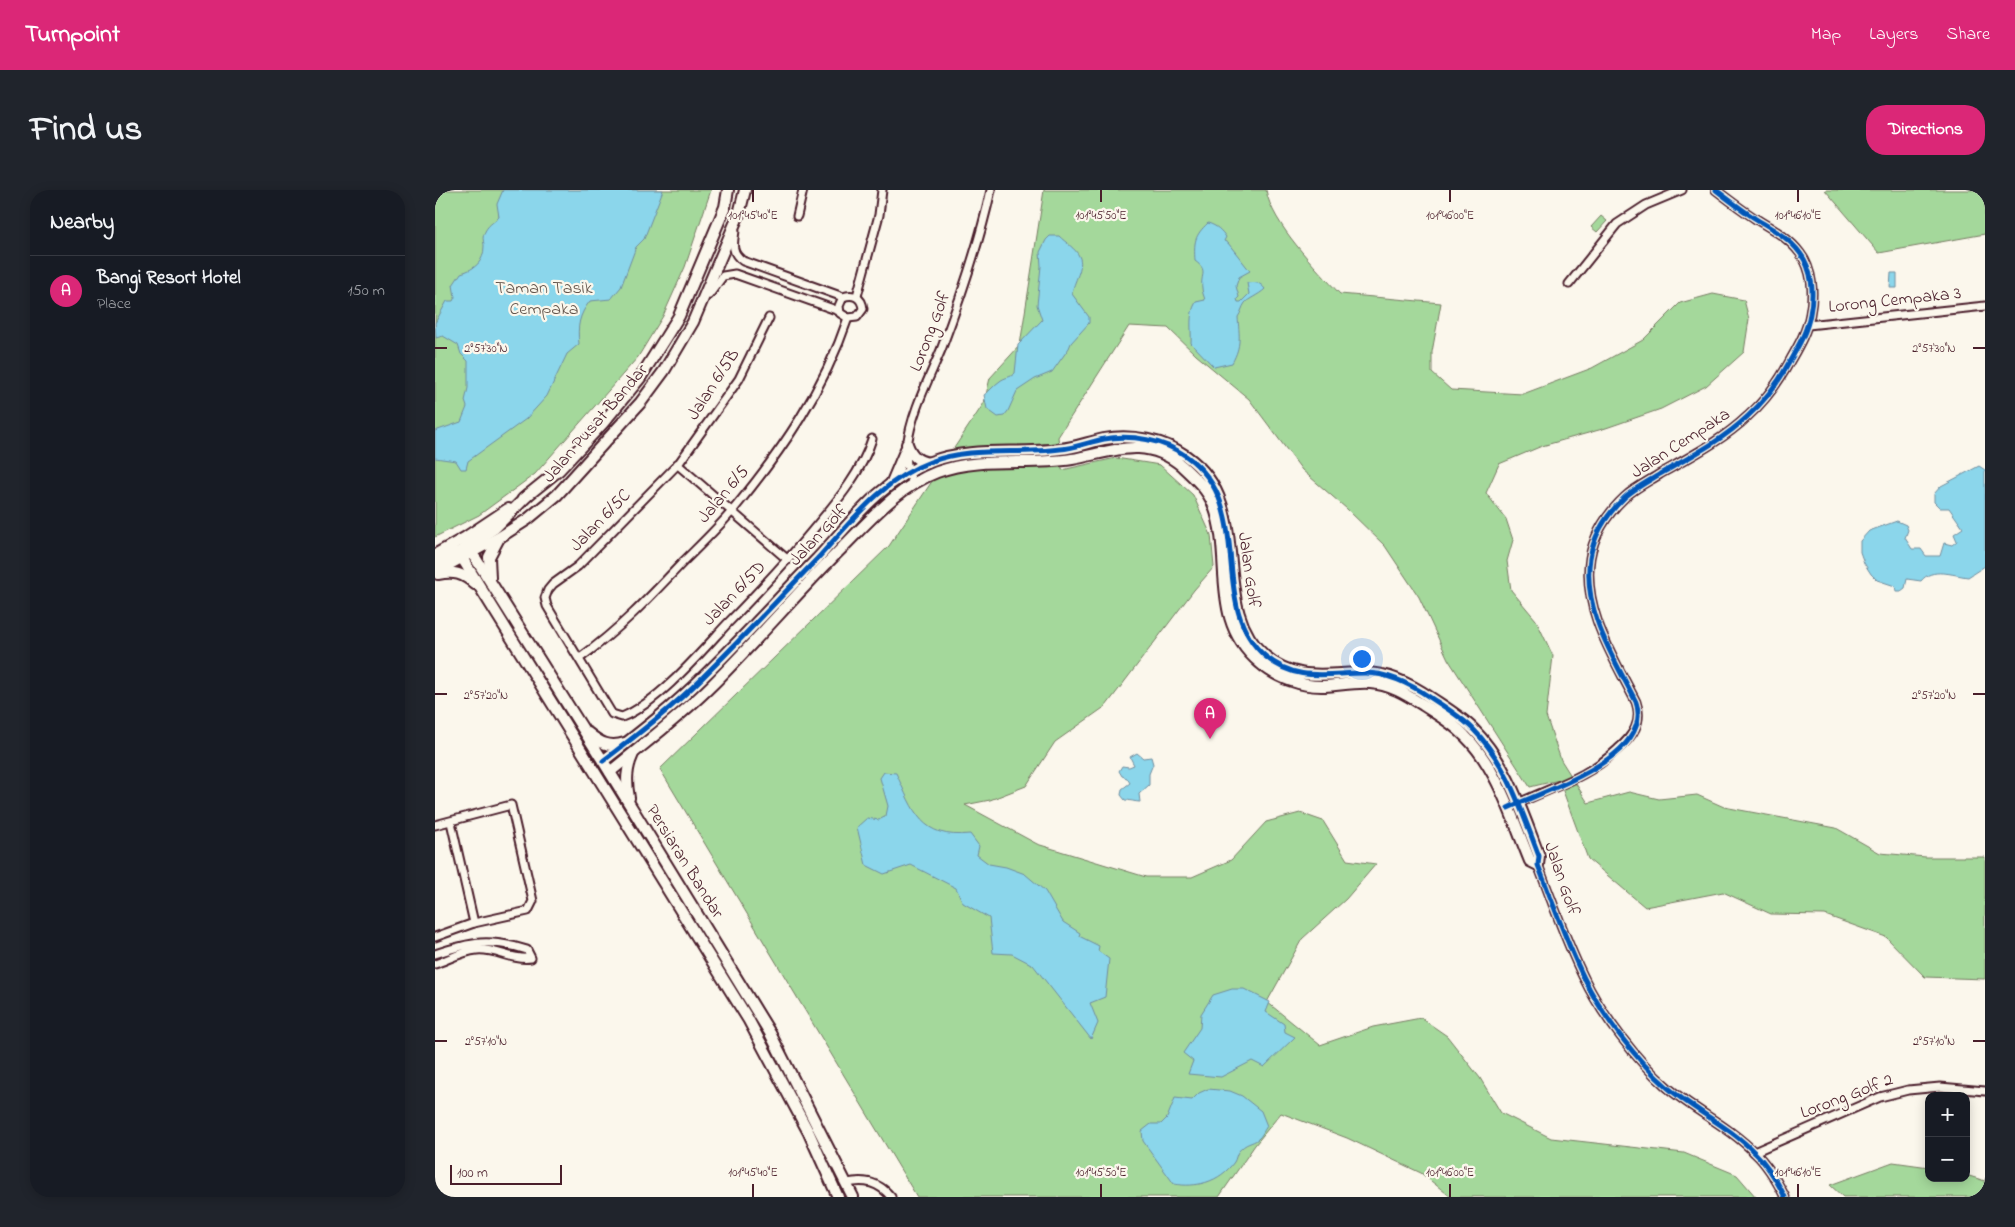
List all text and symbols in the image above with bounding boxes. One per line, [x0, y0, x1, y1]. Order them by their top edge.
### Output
text: Turnpoint [25, 18, 120, 53]
text: Map [1811, 22, 1841, 48]
text: Layers [1869, 22, 1919, 48]
text: Share [1947, 22, 1990, 48]
text: Find us [30, 105, 142, 156]
button: Directions [1866, 105, 1985, 155]
text: 101°45'40"E [728, 207, 778, 225]
text: 101°45'50"E [1075, 207, 1127, 225]
text: 101°46'00"E [1426, 207, 1474, 225]
text: 101°46'10"E [1775, 207, 1821, 225]
text: Nearby [50, 208, 114, 238]
text: Bangi Resort Hotel [97, 265, 241, 292]
park label: Taman Tasik Cempaka [495, 276, 593, 323]
text: A [61, 279, 71, 303]
text: 150 m [347, 279, 385, 303]
street label: Lorong Cempaka 3 [1827, 281, 1963, 322]
street label: Lorong Golf [904, 288, 959, 376]
text: Place [97, 292, 131, 316]
text: 2°57'30"N [464, 340, 508, 358]
text: 2°57'30"N [1912, 340, 1956, 358]
street label: Jalan 6/5B [681, 344, 747, 426]
street label: Jalan Pusat Bandar [537, 359, 655, 489]
street label: Jalan Cempaka [1626, 402, 1736, 486]
street label: Jalan 6/5 [692, 460, 756, 530]
street label: Jalan 6/5C [564, 484, 638, 558]
street label: Jalan Golf [784, 499, 855, 573]
street label: Jalan Golf [1230, 531, 1266, 610]
street label: Jalan 6/5D [697, 556, 773, 632]
your location [1349, 646, 1375, 672]
text: 2°57'20"N [464, 687, 508, 705]
text: 2°57'20"N [1912, 687, 1956, 705]
pin: A [1194, 698, 1226, 739]
street label: Persiaran Bandar [639, 800, 730, 924]
street label: Jalan Golf [1536, 839, 1586, 920]
text: 2°57'10"N [465, 1033, 507, 1051]
text: 2°57'10"N [1913, 1033, 1955, 1051]
street label: Lorong Golf 2 [1797, 1067, 1898, 1128]
map controls [1925, 1092, 1970, 1182]
button: + [1925, 1092, 1970, 1137]
button: − [1925, 1137, 1970, 1182]
scale bar [450, 1162, 563, 1185]
text: 100 m [457, 1163, 488, 1184]
text: 101°45'40"E [728, 1164, 778, 1182]
text: 101°45'50"E [1075, 1164, 1127, 1182]
text: 101°46'00"E [1426, 1164, 1474, 1182]
text: 101°46'10"E [1775, 1164, 1821, 1182]

